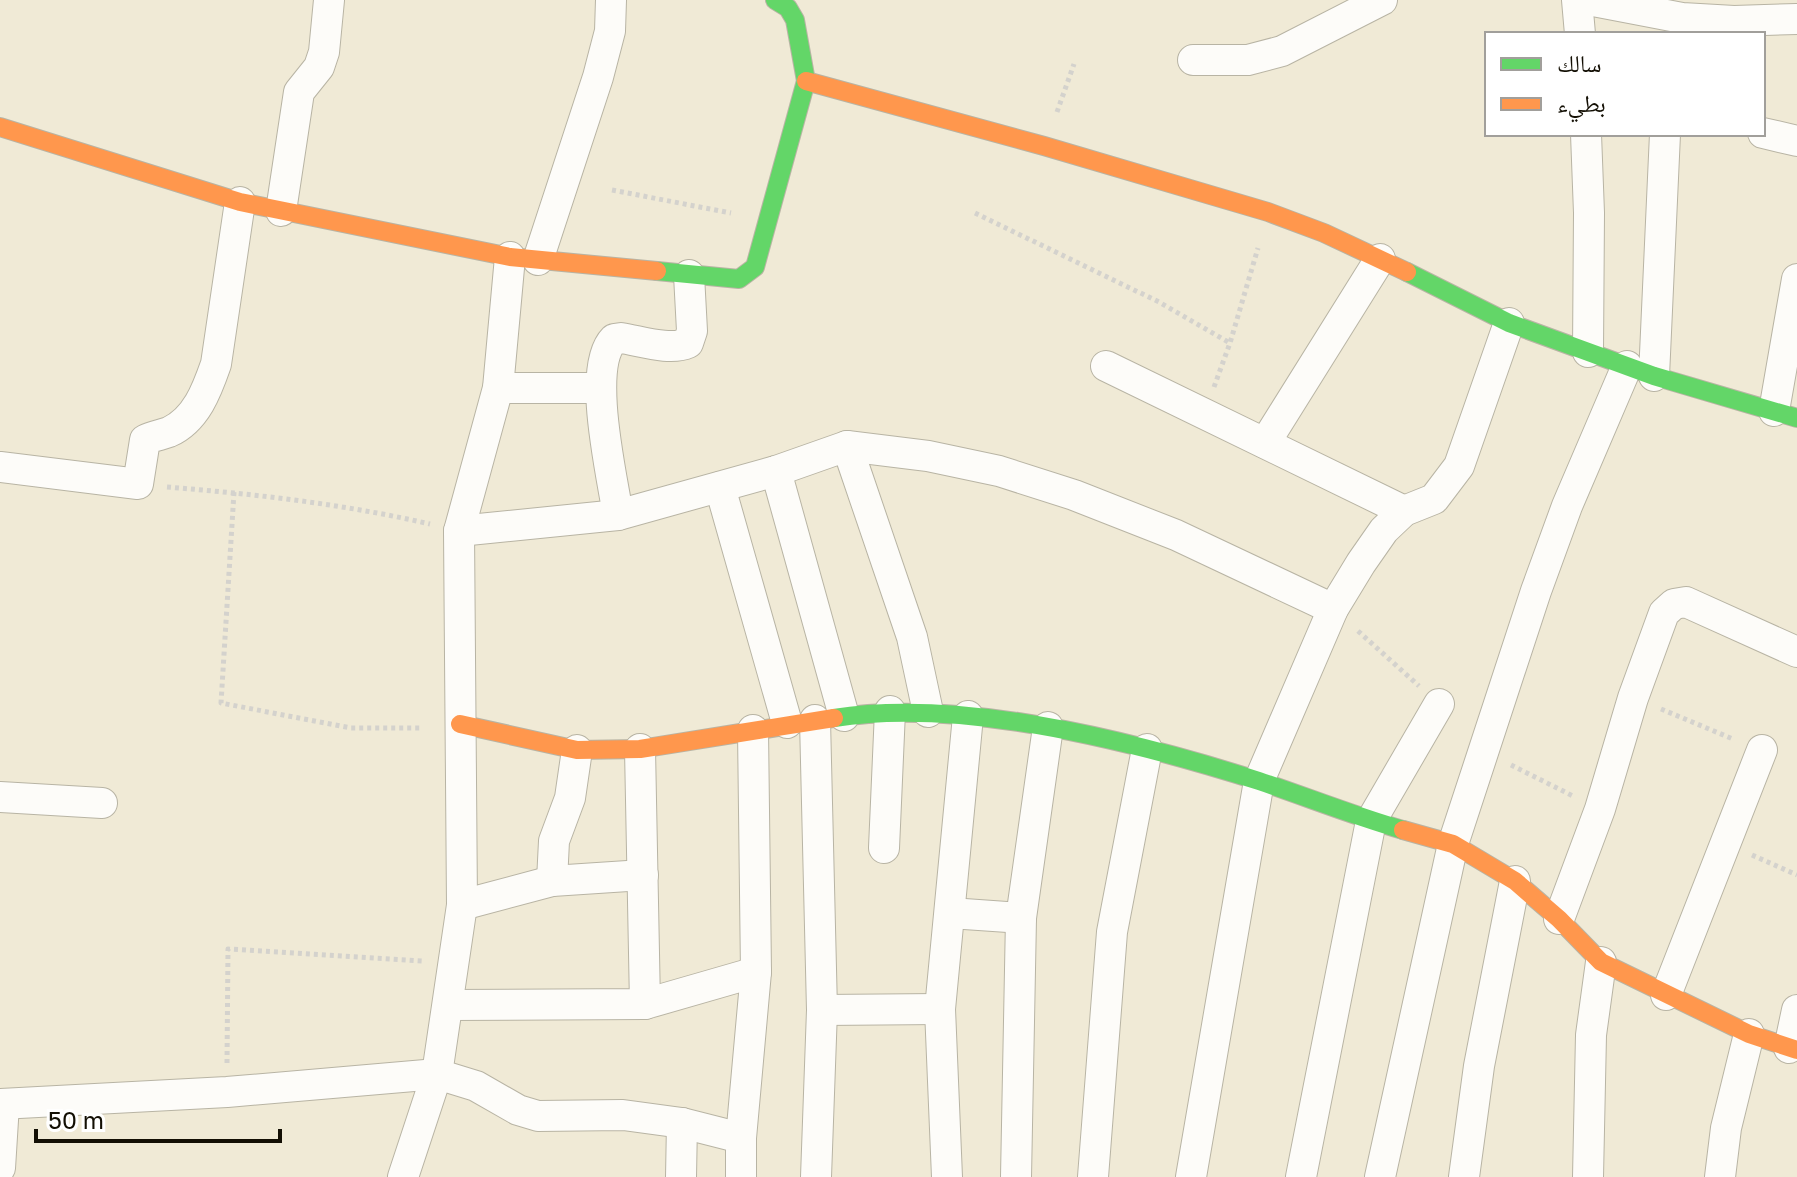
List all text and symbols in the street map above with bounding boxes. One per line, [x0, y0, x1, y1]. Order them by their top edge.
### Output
legend [1485, 32, 1765, 136]
text: سالك [1557, 48, 1602, 77]
text: بطيء [1557, 88, 1606, 123]
scale bar [36, 1093, 280, 1143]
text: 50 m [48, 1105, 104, 1134]

